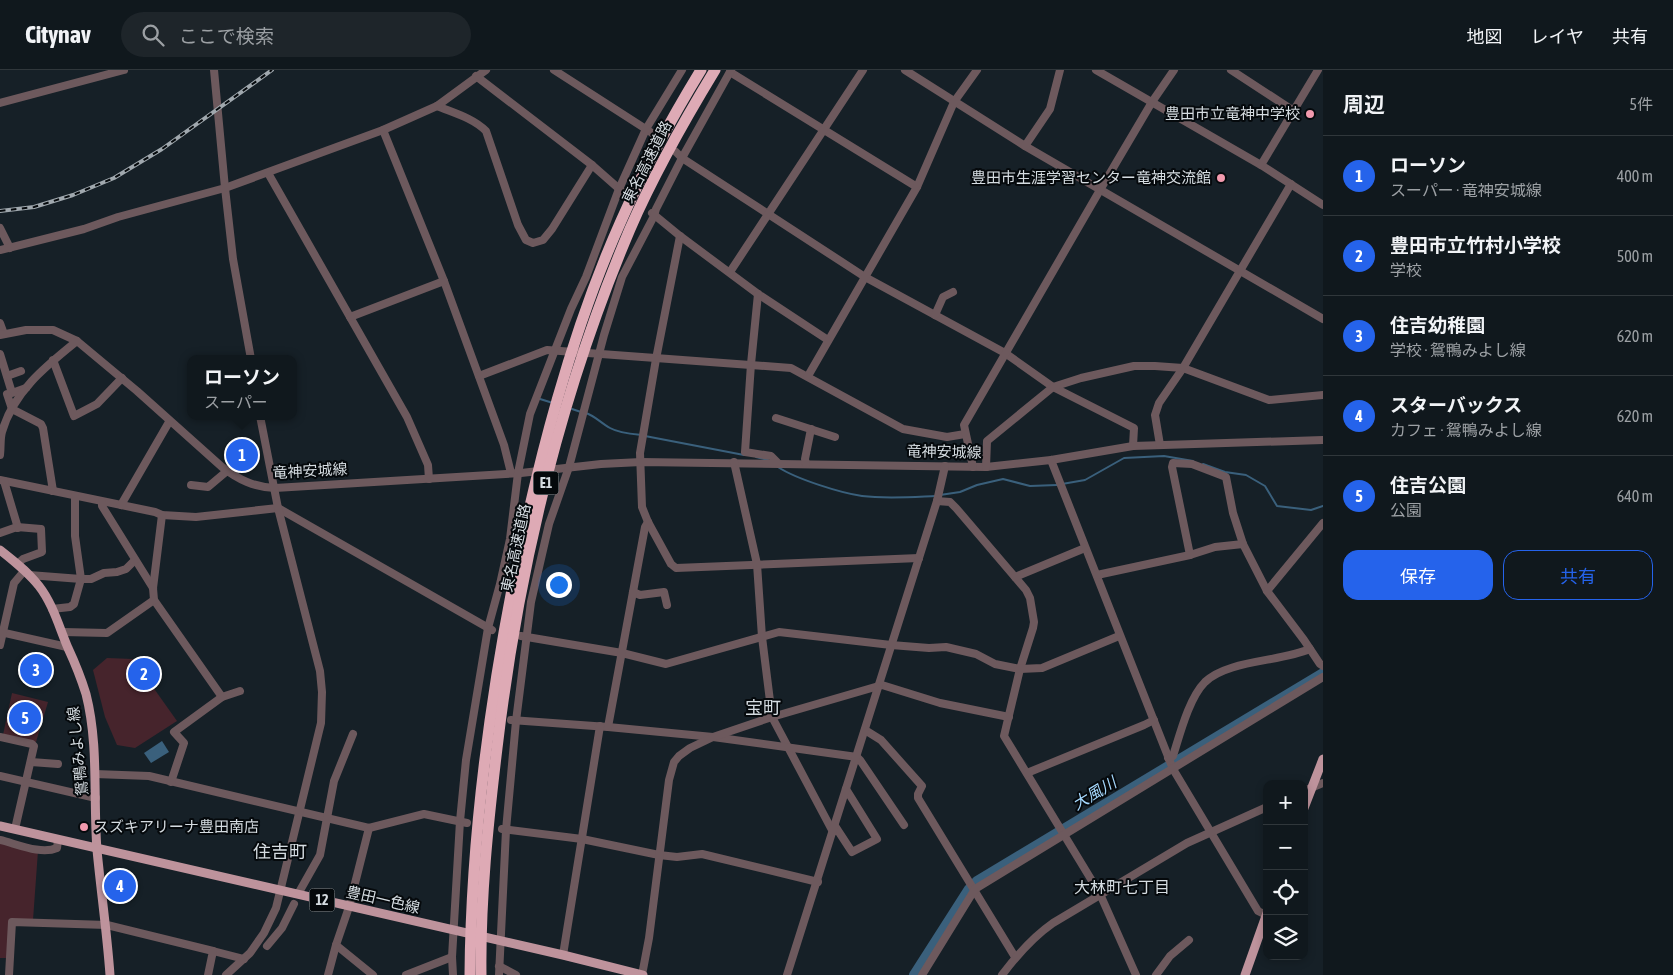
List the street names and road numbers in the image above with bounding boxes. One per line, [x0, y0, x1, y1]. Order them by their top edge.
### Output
street label: 東名高速道路 [619, 118, 675, 206]
street label: 竜神安城線 [906, 442, 982, 461]
street label: 竜神安城線 [272, 460, 348, 481]
road number: E1 [534, 472, 558, 494]
street label: 東名高速道路 [498, 502, 533, 594]
street label: 鴛鴨みよし線 [64, 705, 91, 797]
street label: 豊田一色線 [345, 883, 422, 916]
road number: 12 [310, 888, 334, 912]

